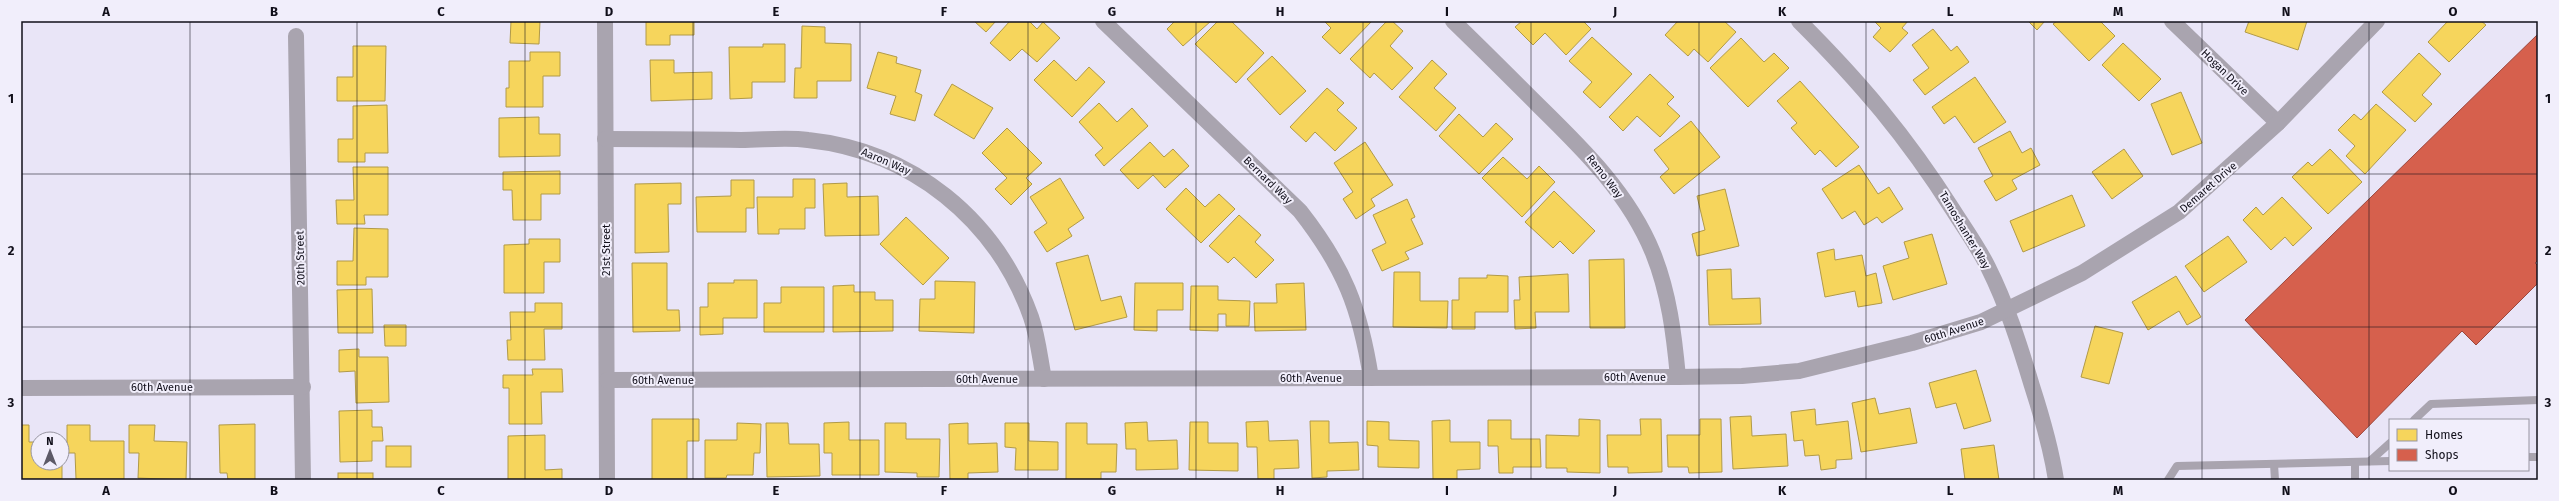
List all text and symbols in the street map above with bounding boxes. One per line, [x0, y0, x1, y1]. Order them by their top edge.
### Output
text: A [101, 4, 110, 19]
text: B [270, 4, 278, 19]
text: C [437, 4, 445, 19]
text: D [605, 4, 614, 19]
text: E [773, 4, 780, 19]
text: F [941, 4, 948, 19]
text: G [1108, 4, 1116, 19]
text: H [1276, 4, 1284, 19]
text: I [1445, 4, 1449, 19]
text: J [1612, 4, 1617, 19]
text: K [1778, 4, 1787, 19]
text: L [1947, 4, 1954, 19]
text: M [2113, 4, 2123, 19]
text: N [2282, 4, 2290, 19]
text: O [2449, 4, 2458, 19]
street label: Hogan Drive [2198, 47, 2251, 98]
text: 1 [8, 91, 14, 106]
text: 1 [2545, 91, 2551, 106]
street label: Aaron Way [859, 145, 913, 178]
street label: Remo Way [1584, 152, 1626, 201]
street label: Bernard Way [1241, 154, 1295, 207]
street label: Demaret Drive [2177, 159, 2239, 216]
street label: Tamoshanter Way [1936, 189, 1993, 272]
street label: 21st Street [600, 224, 613, 276]
street label: 20th Street [294, 230, 307, 285]
text: 2 [8, 243, 15, 258]
text: 2 [2545, 243, 2552, 258]
street label: 60th Avenue [1923, 315, 1986, 346]
street label: 60th Avenue [1604, 371, 1666, 384]
street label: 60th Avenue [1280, 372, 1342, 385]
street label: 60th Avenue [956, 373, 1018, 386]
street label: 60th Avenue [632, 374, 694, 387]
street label: 60th Avenue [131, 381, 193, 394]
text: 3 [7, 395, 15, 410]
text: 3 [2544, 395, 2552, 410]
legend [2389, 419, 2529, 471]
text: Homes [2425, 428, 2463, 442]
north arrow [30, 431, 70, 471]
text: N [46, 435, 54, 448]
text: Shops [2425, 448, 2459, 462]
text: A [101, 483, 110, 498]
text: B [270, 483, 278, 498]
text: C [437, 483, 445, 498]
text: D [605, 483, 614, 498]
text: E [773, 483, 780, 498]
text: F [941, 483, 948, 498]
text: G [1108, 483, 1116, 498]
text: H [1276, 483, 1284, 498]
text: I [1445, 483, 1449, 498]
text: J [1612, 483, 1617, 498]
text: K [1778, 483, 1787, 498]
text: L [1947, 483, 1954, 498]
text: M [2113, 483, 2123, 498]
text: N [2282, 483, 2290, 498]
text: O [2449, 483, 2458, 498]

